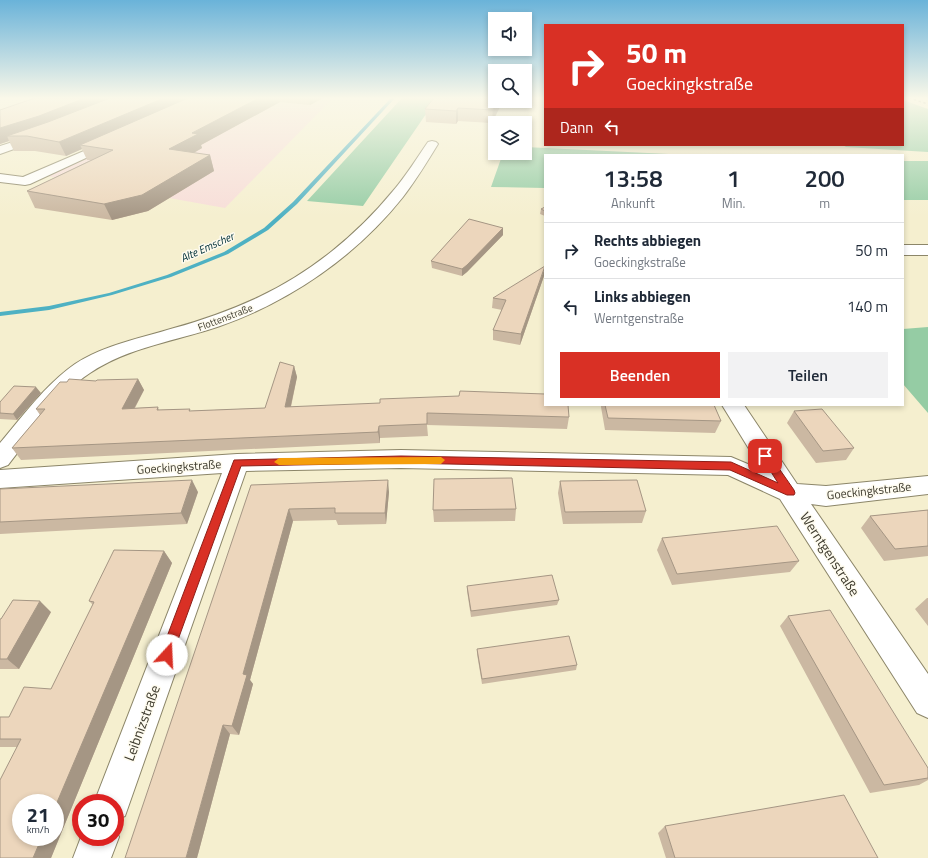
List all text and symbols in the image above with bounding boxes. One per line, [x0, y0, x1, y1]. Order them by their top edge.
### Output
map controls [488, 12, 532, 160]
button: sound [488, 12, 532, 56]
text: 50 m [626, 31, 687, 74]
icon: right [560, 40, 612, 92]
button: search [488, 64, 532, 108]
text: Goeckingkstraße [626, 70, 753, 97]
button: layers [488, 116, 532, 160]
text: Dann [560, 116, 593, 139]
icon: left [601, 116, 623, 138]
text: 13:58 [603, 160, 663, 196]
text: 1 [727, 160, 740, 196]
text: 200 [804, 160, 845, 196]
text: Ankunft [611, 193, 655, 213]
text: Min. [722, 193, 745, 213]
text: m [819, 193, 830, 213]
water label: Alte Emscher [178, 228, 238, 266]
text: Rechts abbiegen [594, 229, 701, 252]
text: 50 m [855, 239, 888, 262]
icon: right [560, 240, 582, 262]
text: Goeckingkstraße [594, 252, 686, 272]
text: Links abbiegen [594, 285, 691, 308]
text: 140 m [847, 295, 888, 318]
icon: left [560, 296, 582, 318]
street label: Flottenstraße [196, 300, 255, 335]
text: Werntgenstraße [594, 308, 684, 328]
button: Beenden [560, 352, 720, 398]
button: Teilen [728, 352, 888, 398]
pin [748, 439, 782, 473]
icon: arrive [754, 445, 776, 467]
street label: Goeckingkstraße [136, 454, 222, 479]
street label: Goeckingkstraße [826, 477, 912, 504]
street label: Werntgenstraße [795, 507, 866, 600]
position arrow [146, 634, 188, 676]
street label: Leibnizstraße [118, 682, 165, 764]
speed limit sign: 30 [72, 794, 124, 846]
text: 21 [27, 799, 49, 830]
text: km/h [27, 822, 49, 837]

